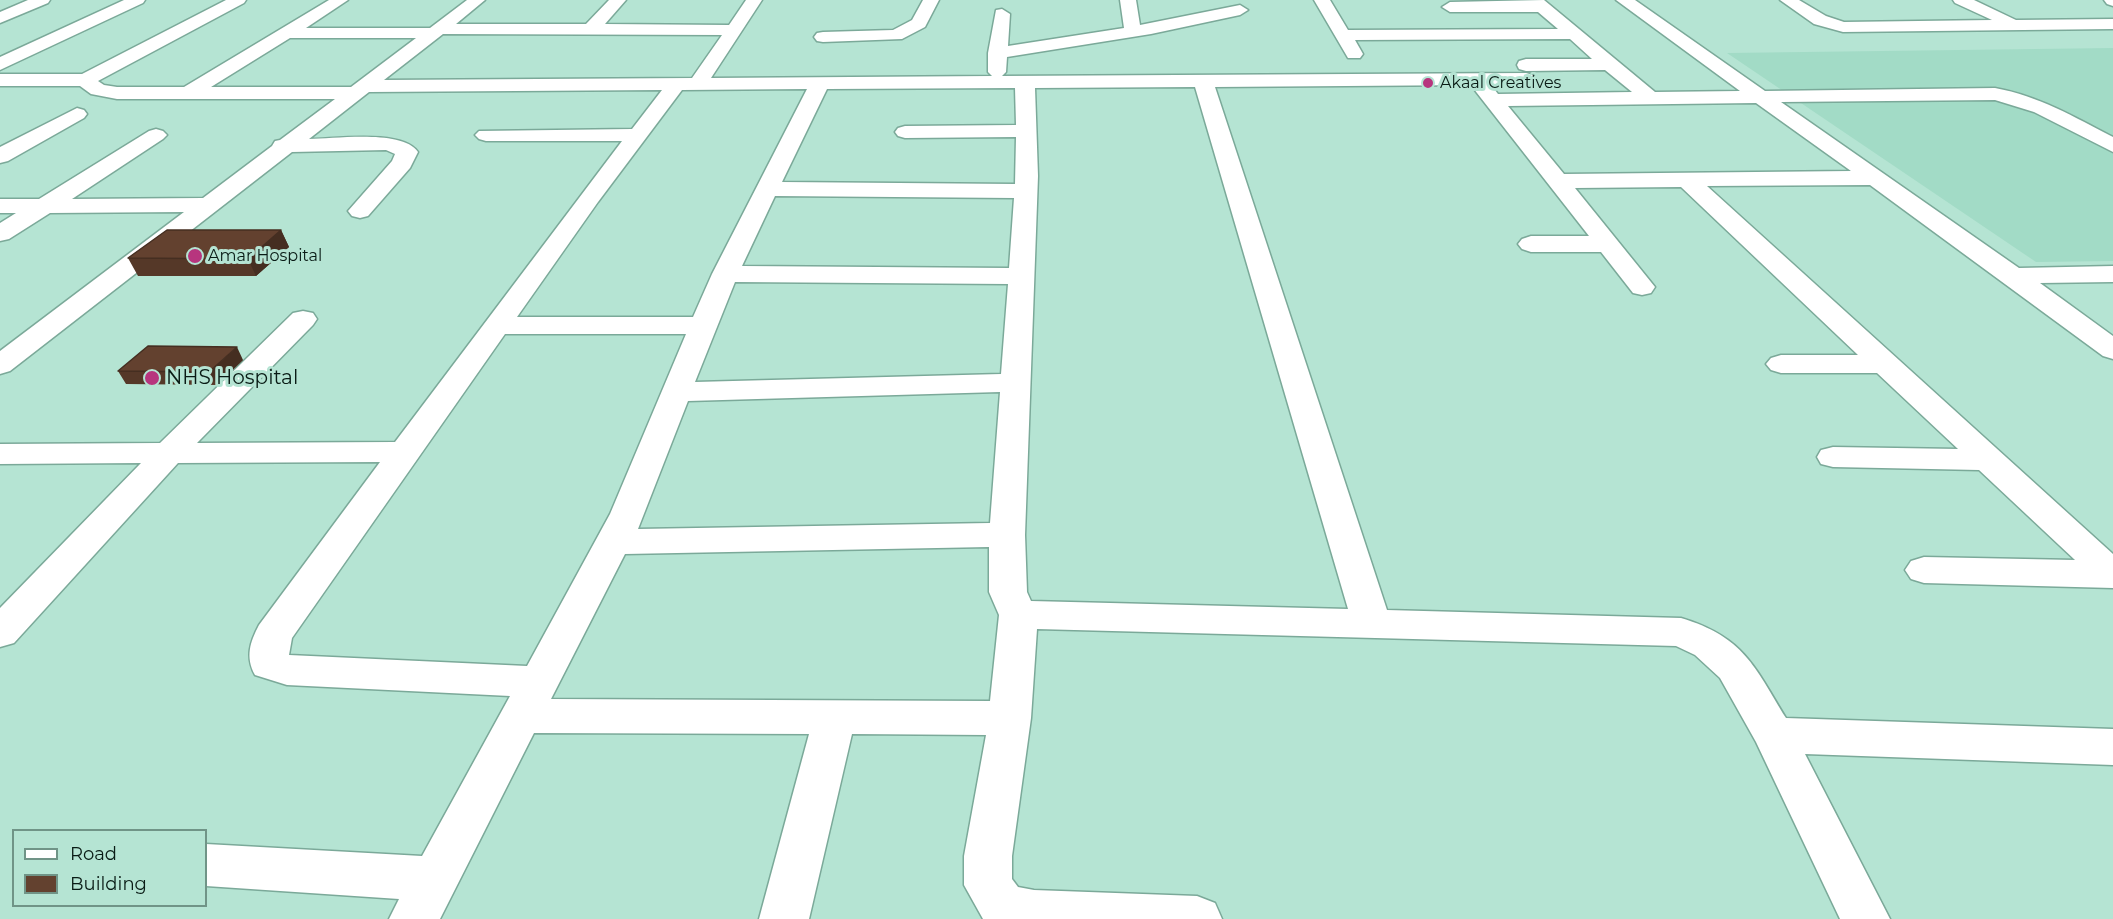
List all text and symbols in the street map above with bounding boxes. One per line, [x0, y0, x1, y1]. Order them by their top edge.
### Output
place label: Akaal Creatives [1440, 73, 1561, 93]
marker: Akaal Creatives [1421, 76, 1435, 90]
place label: Amar Hospital [208, 246, 322, 266]
marker: Amar Hospital [186, 247, 204, 265]
place label: NHS Hospital [166, 366, 298, 390]
marker: NHS Hospital [143, 369, 161, 387]
legend [12, 829, 207, 907]
text: Road [70, 843, 117, 865]
text: Building [70, 873, 147, 895]

